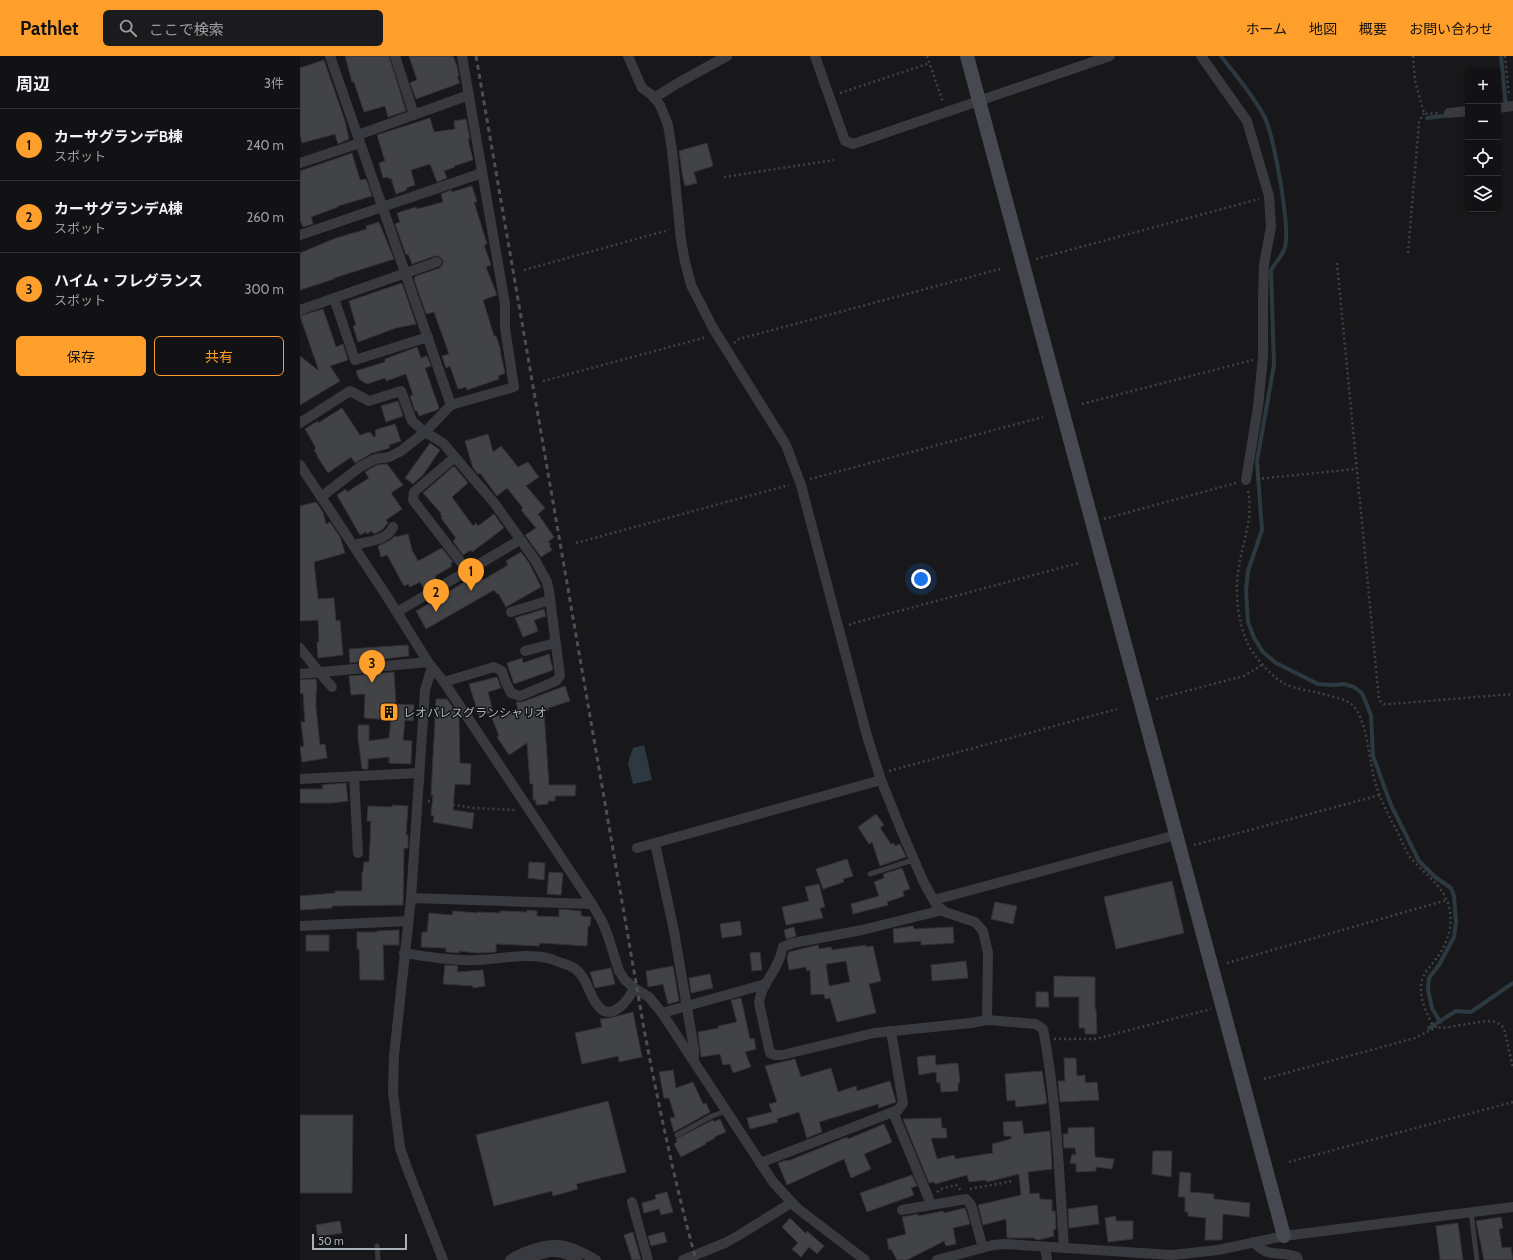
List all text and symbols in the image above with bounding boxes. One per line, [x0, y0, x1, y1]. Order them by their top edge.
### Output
search box [103, 10, 383, 46]
text: Pathlet [20, 17, 79, 40]
icon: search [117, 17, 139, 39]
text: ホーム [1245, 20, 1287, 38]
text: 地図 [1309, 20, 1337, 38]
text: 概要 [1359, 20, 1387, 38]
text: お問い合わせ [1409, 20, 1493, 38]
text: ここで検索 [149, 21, 224, 39]
map controls [1465, 68, 1501, 212]
button: + [1465, 68, 1501, 104]
text: 周辺 [16, 74, 50, 94]
text: 3件 [264, 75, 284, 91]
button: − [1465, 104, 1501, 140]
text: カーサグランデB棟 [54, 128, 183, 146]
text: 1 [27, 137, 31, 153]
text: 240 m [246, 137, 284, 153]
button: locate [1465, 140, 1501, 176]
text: スポット [54, 148, 106, 164]
button: layers [1465, 176, 1501, 212]
text: カーサグランデA棟 [54, 200, 183, 218]
text: 2 [26, 209, 32, 225]
text: 260 m [246, 209, 284, 225]
text: スポット [54, 220, 106, 236]
text: ハイム・フレグランス [54, 272, 203, 290]
text: 3 [25, 281, 33, 297]
text: 300 m [244, 281, 284, 297]
text: スポット [54, 292, 106, 308]
button: 保存 [16, 336, 146, 376]
button: 共有 [154, 336, 284, 376]
pin: 1 [458, 558, 484, 591]
your location [911, 569, 931, 589]
pin: 2 [423, 579, 449, 612]
pin: 3 [359, 650, 385, 683]
building icon: レオパレスグランシャリオ [378, 701, 400, 723]
place label: レオパレスグランシャリオ [403, 705, 547, 720]
scale bar [312, 1232, 407, 1251]
text: 50 m [318, 1234, 344, 1248]

